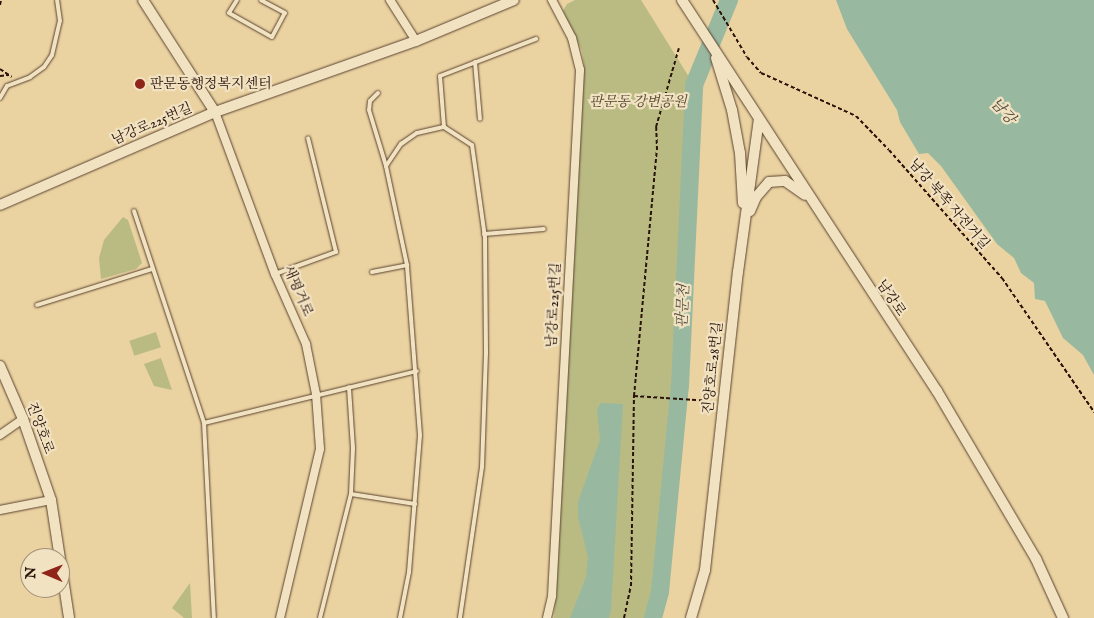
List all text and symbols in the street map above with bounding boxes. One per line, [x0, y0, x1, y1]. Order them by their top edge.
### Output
place label: 판문동행정복지센터 [150, 76, 272, 92]
marker: 판문동행정복지센터 [134, 78, 146, 90]
park label: 판문동 강변공원 [589, 94, 687, 110]
water label: 남강 [987, 94, 1019, 128]
street label: 남강로225번길 [109, 100, 195, 148]
street label: 남강 북쪽 자전거길 [905, 155, 993, 253]
street label: 남강로225번길 [543, 262, 565, 348]
street label: 새평거로 [280, 263, 316, 319]
street label: 남강로 [873, 276, 909, 320]
water label: 판문천 [673, 284, 693, 328]
street label: 진양호로28번길 [700, 321, 726, 415]
street label: 진양호로 [23, 400, 57, 456]
north arrow [20, 548, 70, 598]
text: N [22, 567, 40, 579]

